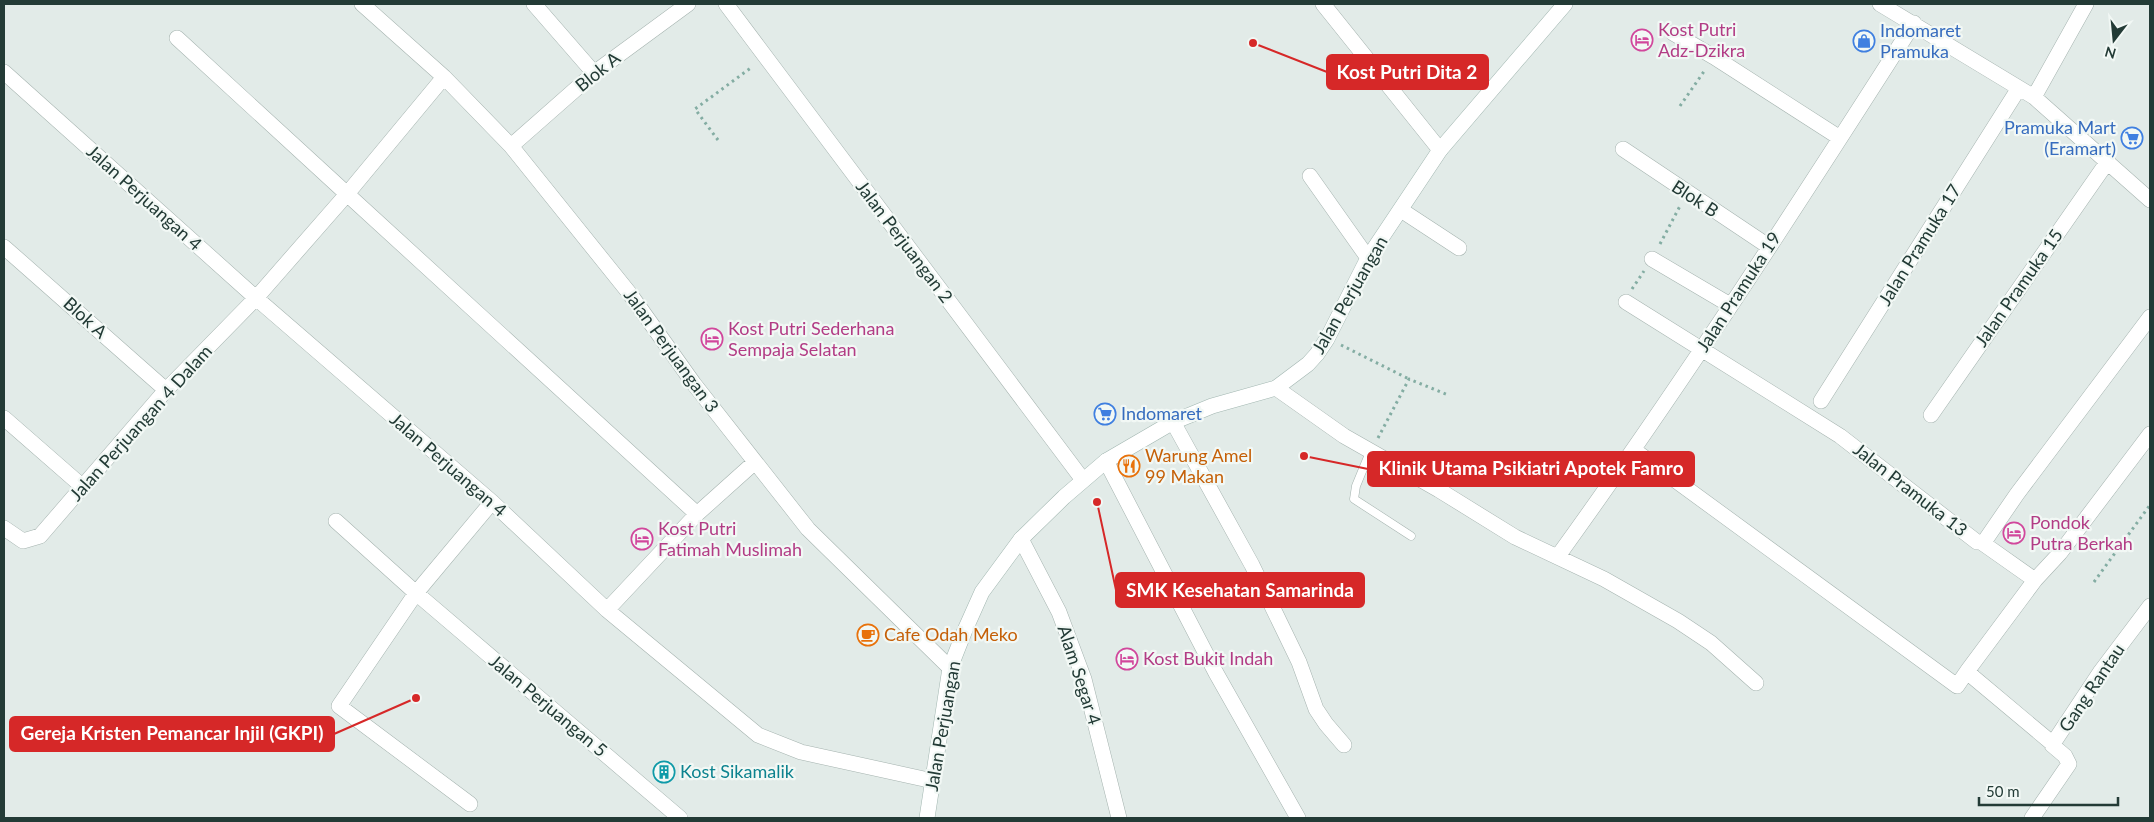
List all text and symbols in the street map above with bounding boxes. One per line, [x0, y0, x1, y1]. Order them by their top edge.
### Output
north arrow [2089, 15, 2139, 65]
place label: Kost Putri Adz-Dzikra [1658, 18, 1745, 61]
place label: Indomaret Pramuka [1880, 19, 1962, 62]
hotel icon: Kost Putri Adz-Dzikra [1630, 28, 1654, 52]
shop icon: Indomaret Pramuka [1852, 29, 1876, 53]
text: N [2103, 43, 2118, 63]
street label: Blok A [571, 46, 625, 96]
callout: Kost Putri Dita 2 [1327, 55, 1488, 89]
text: Kost Putri Dita 2 [1337, 60, 1477, 83]
place label: Pramuka Mart (Eramart) [2004, 116, 2117, 159]
supermarket icon: Pramuka Mart (Eramart) [2120, 126, 2144, 150]
street label: Jalan Perjuangan 4 [83, 140, 207, 255]
street label: Blok B [1668, 175, 1723, 221]
street label: Jalan Perjuangan 2 [852, 176, 958, 307]
street label: Jalan Pramuka 17 [1873, 180, 1965, 309]
street label: Jalan Pramuka 15 [1969, 224, 2067, 350]
street label: Jalan Pramuka 19 [1691, 227, 1785, 356]
street label: Jalan Perjuangan [1307, 232, 1392, 357]
street label: Jalan Perjuangan 3 [620, 284, 724, 416]
street label: Blok A [59, 292, 113, 343]
place label: Kost Putri Sederhana Sempaja Selatan [728, 317, 894, 360]
hotel icon: Kost Putri Sederhana Sempaja Selatan [700, 327, 724, 351]
street label: Jalan Perjuangan 4 Dalam [64, 340, 216, 505]
supermarket icon: Indomaret [1093, 402, 1117, 426]
place label: Indomaret [1121, 402, 1203, 424]
street label: Jalan Perjuangan 4 [386, 408, 511, 521]
street label: Jalan Pramuka 13 [1849, 438, 1972, 541]
place label: Warung Amel 99 Makan [1145, 444, 1252, 487]
callout: Klinik Utama Psikiatri Apotek Famro [1368, 452, 1694, 486]
restaurant icon: Warung Amel 99 Makan [1117, 454, 1141, 478]
text: Klinik Utama Psikiatri Apotek Famro [1378, 456, 1684, 479]
place label: Pondok Putra Berkah [2030, 511, 2133, 554]
place label: Kost Putri Fatimah Muslimah [658, 517, 802, 560]
hotel icon: Pondok Putra Berkah [2002, 521, 2026, 545]
hotel icon: Kost Putri Fatimah Muslimah [630, 527, 654, 551]
callout: SMK Kesehatan Samarinda [1116, 573, 1364, 607]
text: SMK Kesehatan Samarinda [1126, 578, 1354, 601]
street label: Alam Segar 4 [1053, 622, 1106, 727]
cafe icon: Cafe Odah Meko [856, 623, 880, 647]
place label: Cafe Odah Meko [884, 623, 1018, 645]
street label: Gang Rantau [2054, 639, 2129, 736]
hotel icon: Kost Bukit Indah [1115, 647, 1139, 671]
place label: Kost Bukit Indah [1143, 647, 1273, 669]
street label: Jalan Perjuangan 5 [485, 650, 612, 761]
street label: Jalan Perjuangan [920, 659, 964, 793]
callout: Gereja Kristen Pemancar Injil (GKPI) [10, 717, 334, 751]
text: Gereja Kristen Pemancar Injil (GKPI) [21, 721, 323, 744]
building icon: Kost Sikamalik [652, 760, 676, 784]
place label: Kost Sikamalik [680, 760, 795, 782]
scale bar [1979, 774, 2118, 806]
text: 50 m [1986, 782, 2020, 800]

